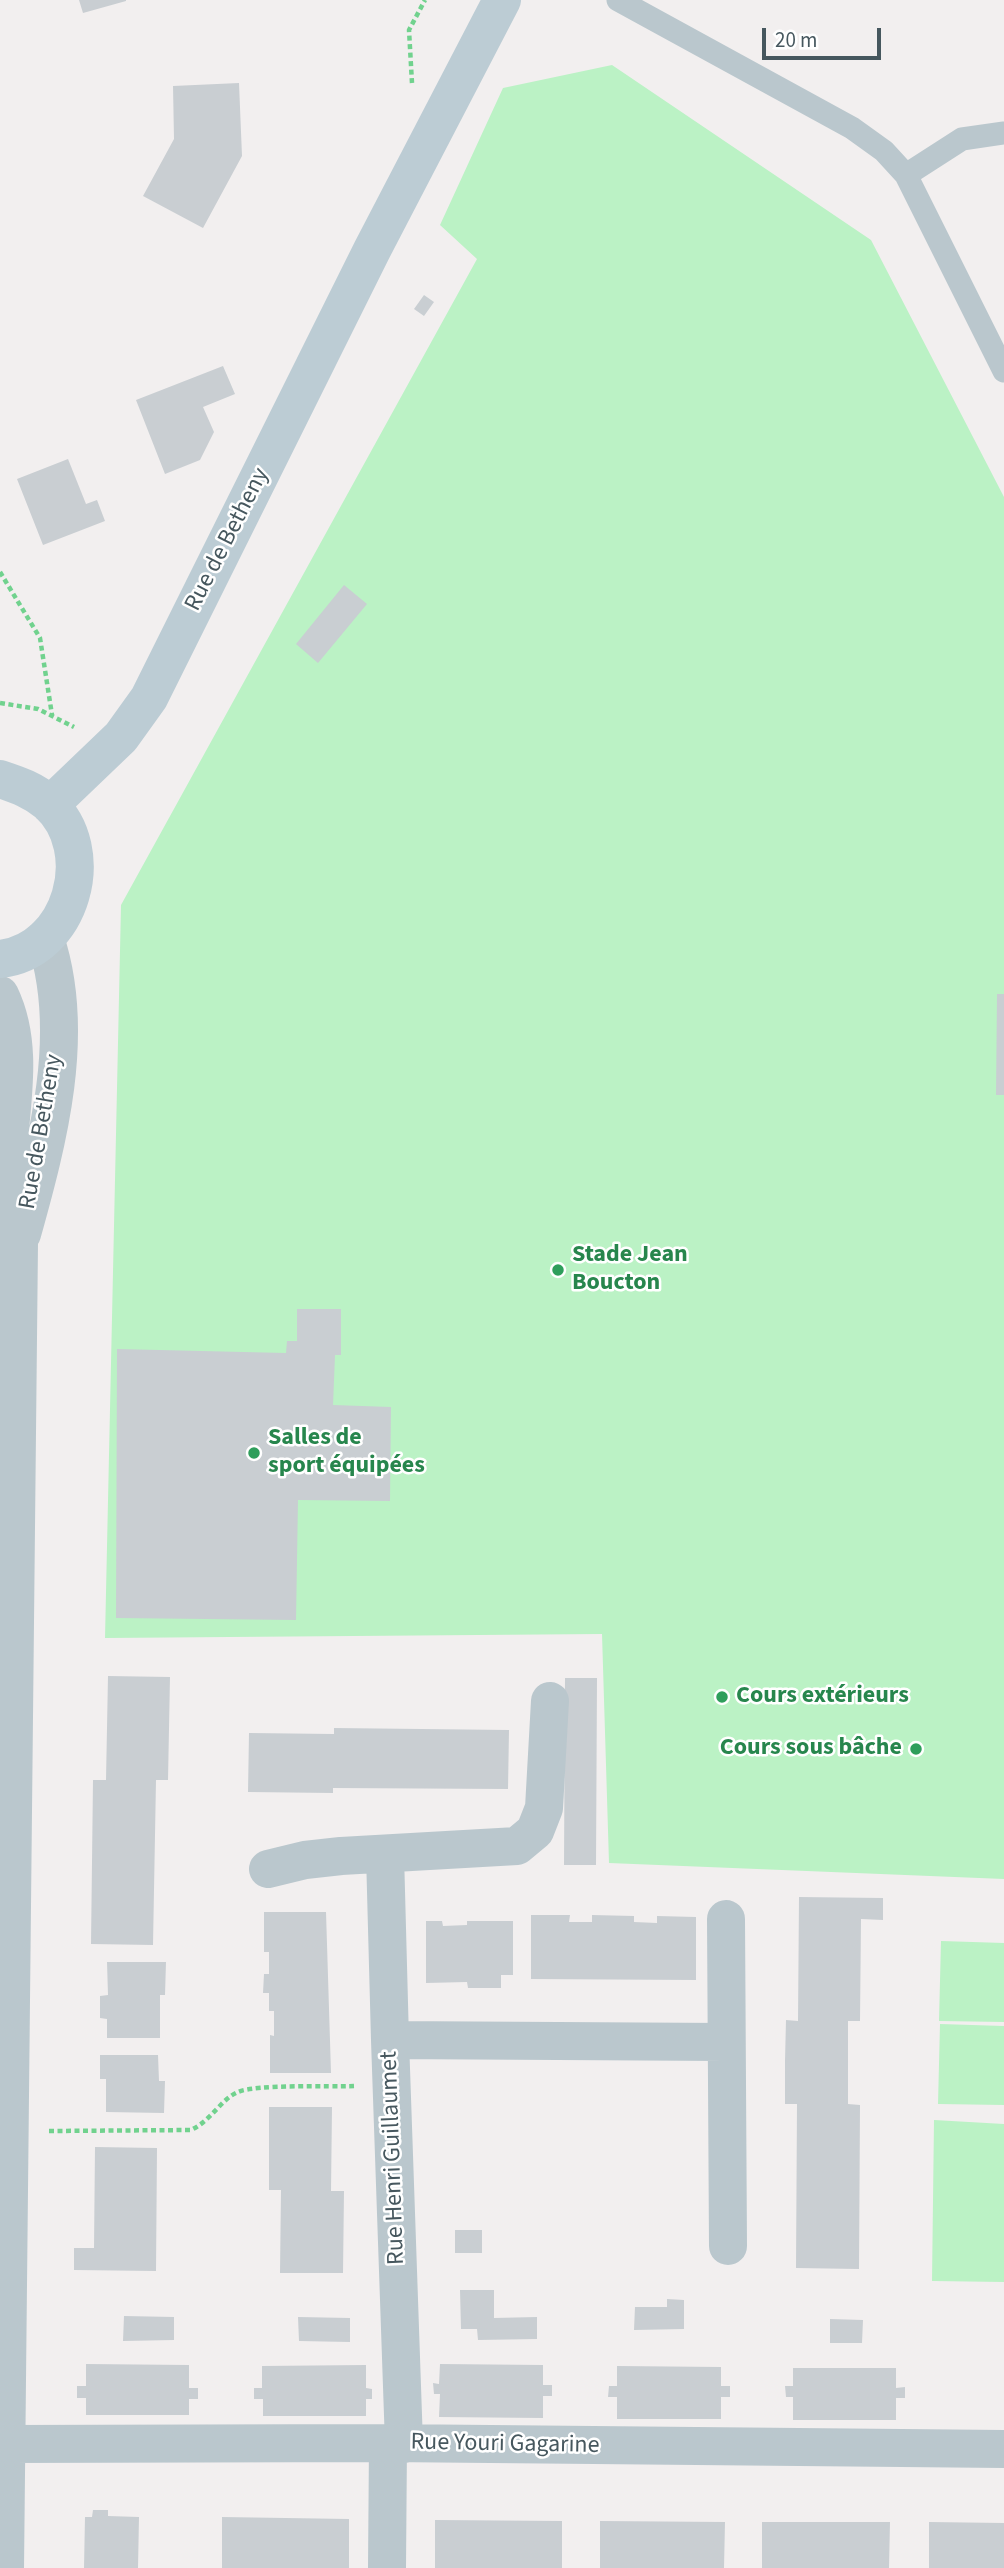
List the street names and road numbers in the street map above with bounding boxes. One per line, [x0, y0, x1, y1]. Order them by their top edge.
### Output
street label: Rue de Betheny [180, 464, 276, 616]
street label: Rue de Betheny [14, 1052, 70, 1212]
street label: Rue Henri Guillaumet [376, 2051, 412, 2265]
street label: Rue Youri Gagarine [410, 2429, 600, 2461]

